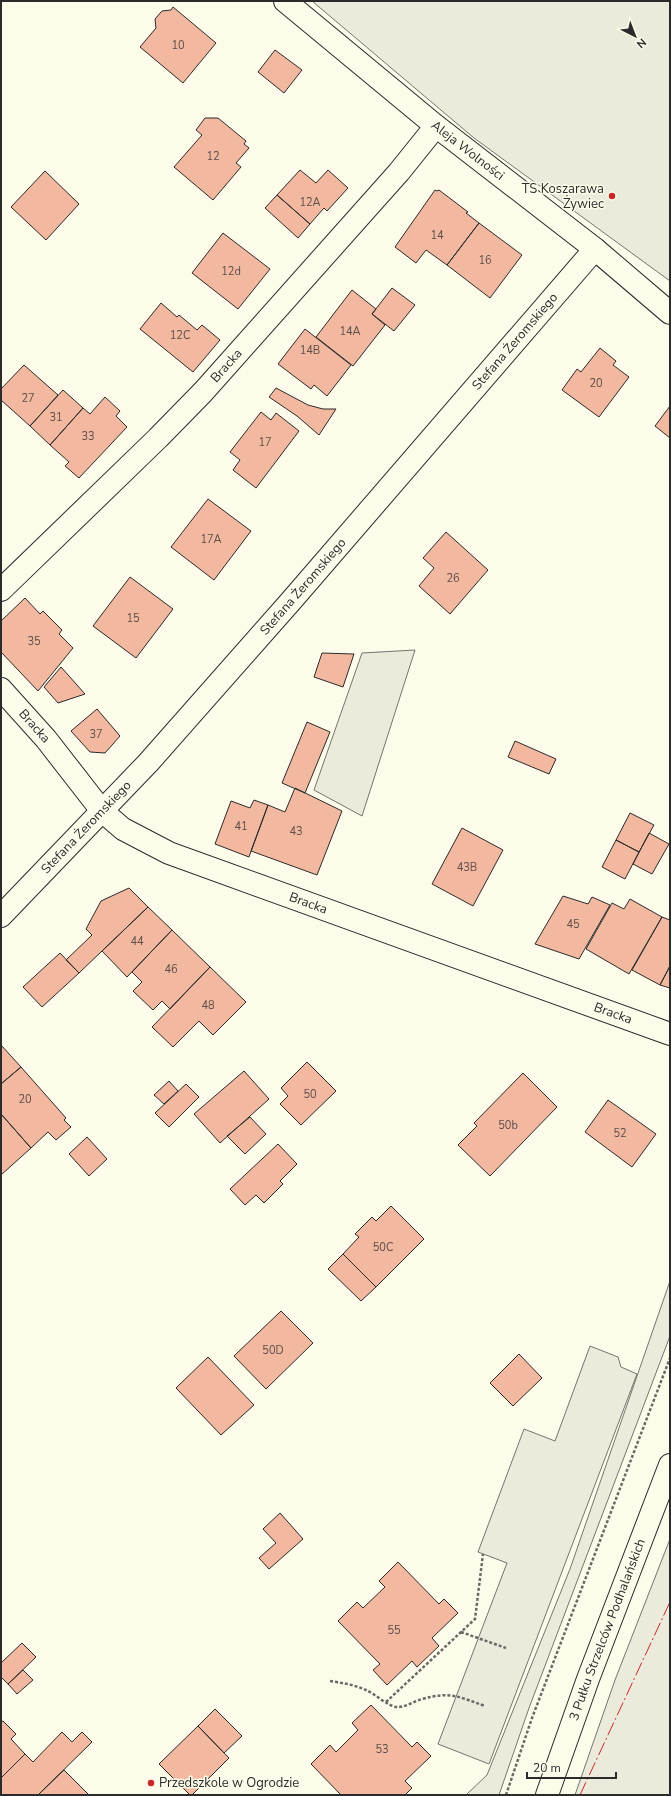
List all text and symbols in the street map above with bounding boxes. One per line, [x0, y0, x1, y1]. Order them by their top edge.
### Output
north arrow [615, 16, 655, 56]
text: N [633, 35, 649, 51]
house number: 10 [171, 38, 185, 53]
street label: Aleja Wolności [427, 116, 508, 185]
house number: 12 [206, 149, 220, 164]
place label: TS Koszarawa Żywiec [522, 180, 604, 213]
marker: TS Koszarawa Żywiec [607, 191, 617, 201]
house number: 12A [299, 195, 321, 210]
house number: 14 [430, 228, 444, 243]
house number: 16 [478, 253, 492, 268]
house number: 12d [221, 264, 241, 279]
street label: Stefana Żeromskiego [468, 289, 562, 394]
house number: 14A [339, 324, 361, 339]
house number: 12C [170, 328, 190, 343]
house number: 14B [300, 343, 320, 358]
street label: Bracka [206, 345, 246, 387]
house number: 20 [589, 376, 603, 391]
house number: 27 [21, 391, 35, 406]
house number: 31 [49, 410, 63, 425]
house number: 33 [81, 429, 95, 444]
house number: 17 [258, 435, 272, 450]
house number: 17A [200, 532, 222, 547]
street label: Stefana Żeromskiego [256, 534, 350, 639]
house number: 26 [446, 571, 460, 586]
house number: 15 [126, 611, 140, 626]
house number: 35 [27, 634, 41, 649]
street label: Bracka [14, 705, 54, 747]
house number: 37 [89, 727, 103, 742]
street label: Stefana Żeromskiego [37, 777, 135, 878]
house number: 41 [234, 819, 248, 834]
house number: 43 [289, 824, 303, 839]
house number: 43B [457, 860, 477, 875]
street label: Bracka [286, 888, 330, 918]
house number: 45 [566, 917, 580, 932]
house number: 44 [130, 934, 144, 949]
house number: 46 [164, 962, 178, 977]
house number: 48 [201, 998, 215, 1013]
street label: Bracka [591, 998, 635, 1029]
house number: 50 [303, 1087, 317, 1102]
house number: 20 [18, 1092, 32, 1107]
house number: 50b [498, 1118, 518, 1133]
house number: 52 [613, 1126, 627, 1141]
house number: 50C [373, 1240, 393, 1255]
house number: 50D [262, 1343, 284, 1358]
street label: 3 Pułku Strzelców Podhalańskich [565, 1536, 650, 1723]
house number: 55 [387, 1623, 401, 1638]
house number: 53 [375, 1742, 389, 1757]
scale bar [527, 1754, 616, 1780]
text: 20 m [533, 1760, 561, 1776]
place label: Przedszkole w Ogrodzie [159, 1774, 299, 1792]
marker: Przedszkole w Ogrodzie [146, 1778, 156, 1788]

